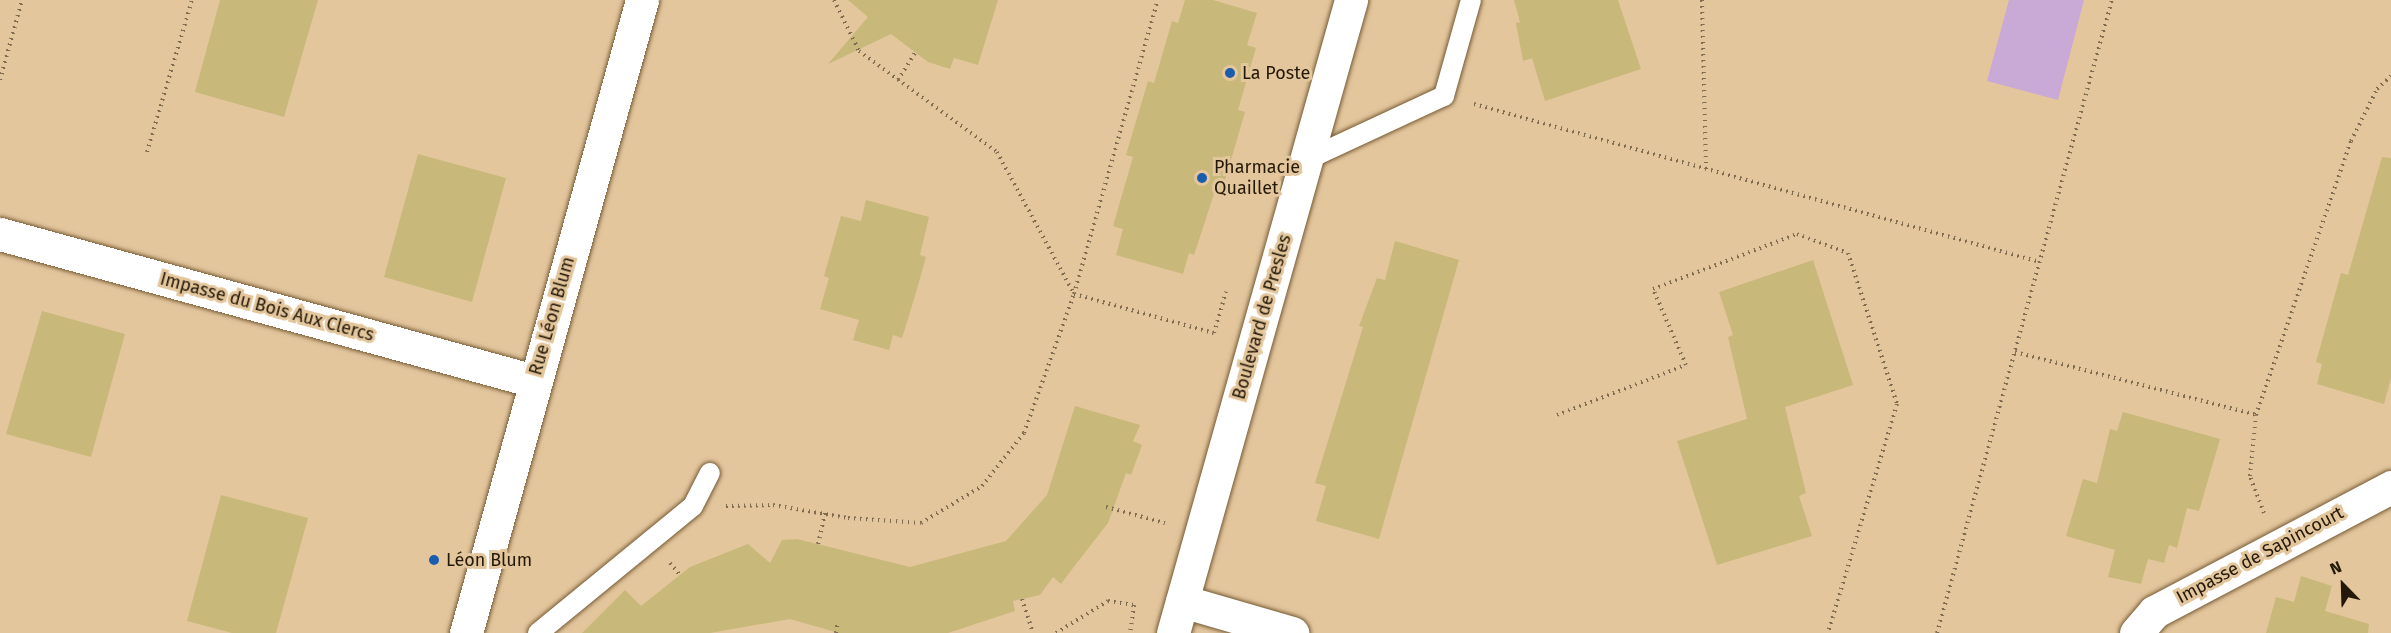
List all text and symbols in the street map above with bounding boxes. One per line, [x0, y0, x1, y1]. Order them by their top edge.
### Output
place label: La Poste [1242, 62, 1310, 84]
marker: La Poste [1223, 66, 1237, 80]
place label: Pharmacie Quaillet [1214, 157, 1300, 200]
marker: Pharmacie Quaillet [1195, 171, 1209, 185]
street label: Boulevard de Presles [1228, 232, 1296, 402]
street label: Rue Léon Blum [525, 254, 579, 378]
street label: Impasse du Bois Aux Clercs [158, 268, 376, 346]
street label: Impasse de Sapincourt [2173, 502, 2347, 608]
place label: Léon Blum [446, 549, 532, 571]
marker: Léon Blum [427, 553, 441, 567]
north arrow [2313, 555, 2373, 615]
text: N [2327, 557, 2344, 579]

